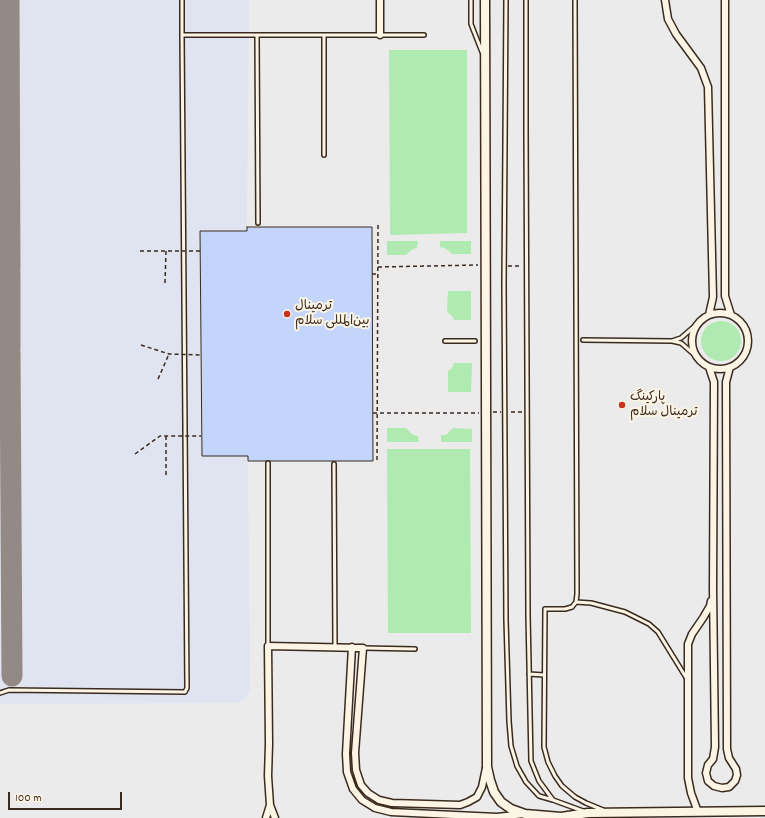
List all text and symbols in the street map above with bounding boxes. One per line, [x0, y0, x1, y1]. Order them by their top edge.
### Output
place label: ترمینال بین‌المللی سلام [295, 299, 369, 330]
marker: ترمینال بین‌المللی سلام [282, 309, 292, 319]
place label: پارکینگ ترمینال سلام [630, 390, 697, 421]
marker: پارکینگ ترمینال سلام [617, 400, 627, 410]
scale bar [10, 784, 124, 810]
text: 100 m [15, 790, 42, 807]

